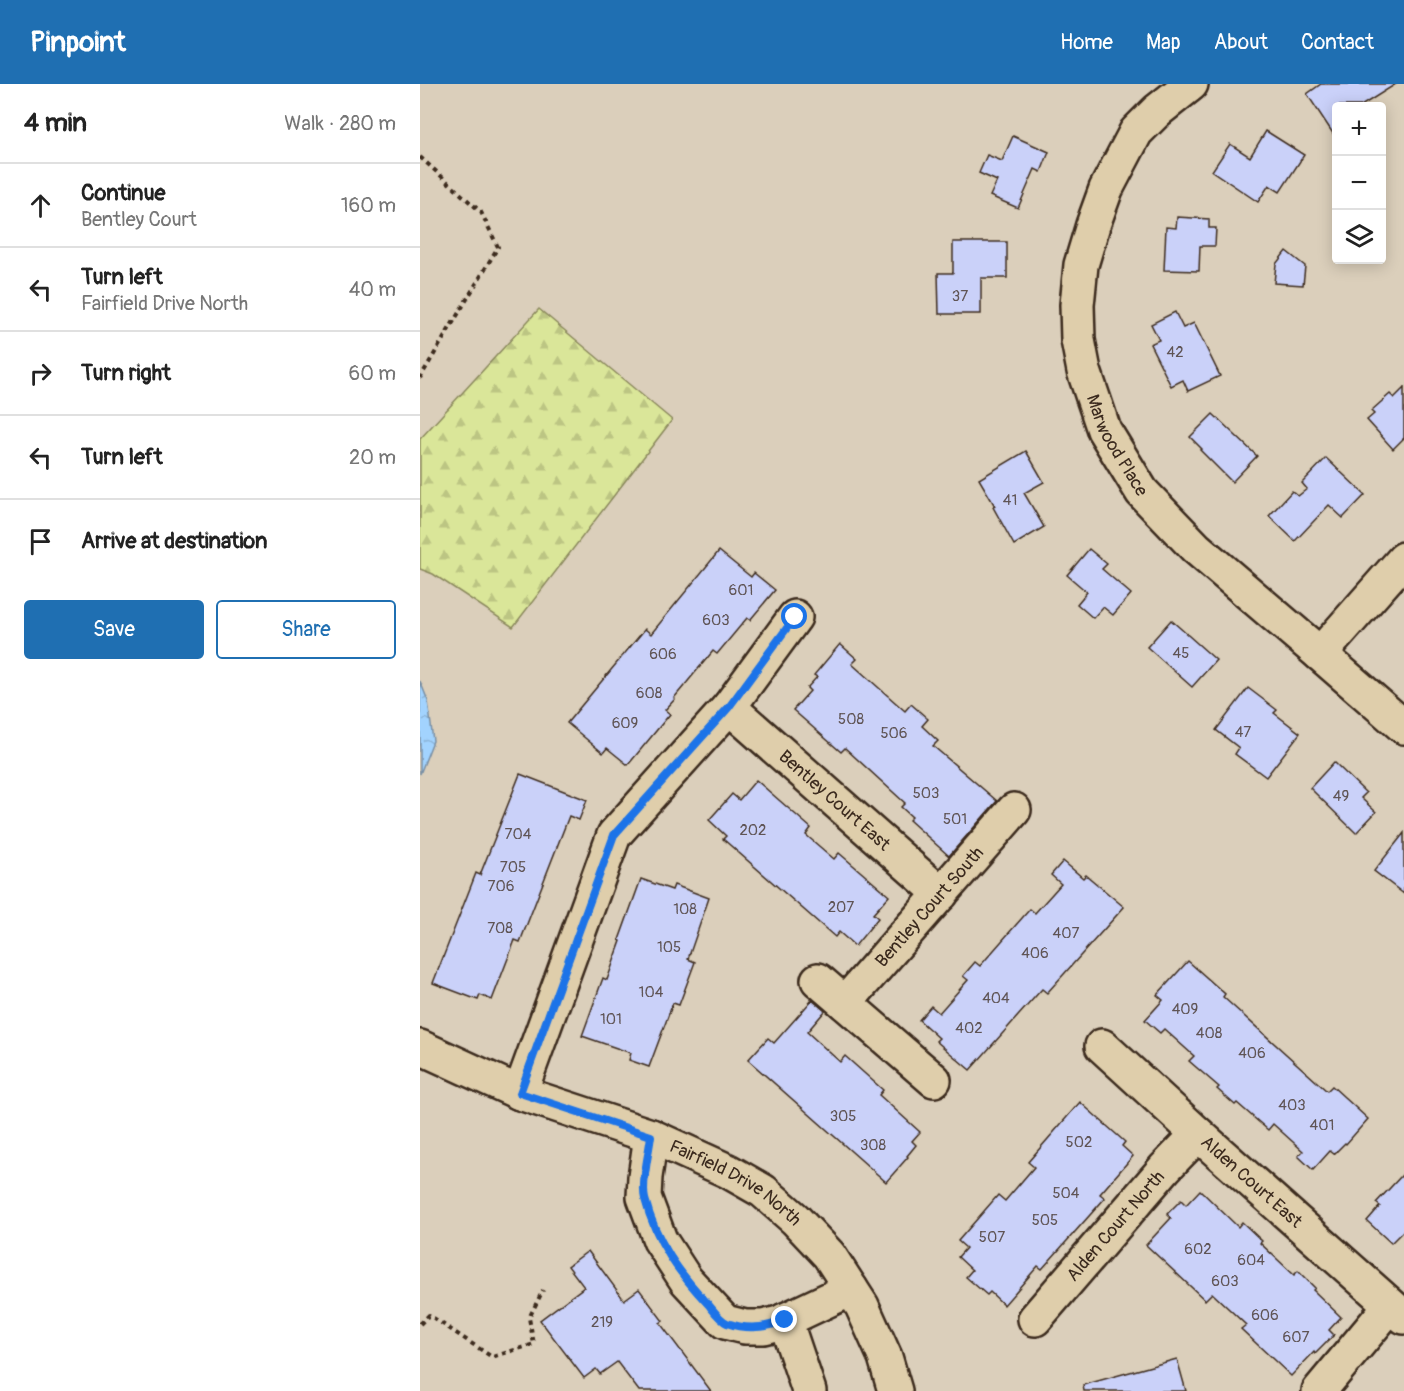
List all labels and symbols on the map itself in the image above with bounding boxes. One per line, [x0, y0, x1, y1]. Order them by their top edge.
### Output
house number: 37 [952, 287, 968, 306]
house number: 42 [1166, 343, 1184, 362]
street label: Marwood Place [1081, 391, 1153, 501]
house number: 41 [1003, 491, 1017, 510]
house number: 601 [729, 581, 753, 600]
route start [781, 603, 807, 629]
house number: 603 [702, 611, 730, 630]
house number: 45 [1173, 644, 1189, 663]
house number: 606 [649, 645, 677, 664]
house number: 608 [636, 684, 663, 703]
house number: 508 [838, 710, 864, 729]
house number: 609 [612, 714, 638, 733]
house number: 47 [1235, 723, 1251, 742]
house number: 506 [880, 724, 908, 743]
street label: Bentley Court East [774, 745, 896, 856]
house number: 503 [913, 784, 939, 803]
house number: 49 [1333, 787, 1349, 806]
house number: 501 [943, 810, 967, 829]
house number: 202 [739, 821, 767, 840]
house number: 704 [505, 825, 532, 844]
street label: Bentley Court South [871, 842, 989, 972]
house number: 705 [500, 858, 526, 877]
house number: 706 [488, 877, 514, 896]
house number: 207 [828, 898, 854, 917]
house number: 108 [673, 900, 697, 919]
house number: 708 [487, 919, 513, 938]
house number: 407 [1053, 924, 1079, 943]
house number: 105 [657, 938, 681, 957]
house number: 406 [1021, 944, 1049, 963]
house number: 104 [639, 983, 664, 1002]
house number: 404 [982, 989, 1010, 1008]
house number: 409 [1172, 1000, 1198, 1019]
house number: 101 [600, 1010, 622, 1029]
house number: 402 [955, 1019, 983, 1038]
house number: 408 [1196, 1024, 1223, 1043]
house number: 406 [1238, 1044, 1266, 1063]
house number: 403 [1278, 1096, 1306, 1115]
house number: 305 [830, 1107, 856, 1126]
house number: 401 [1310, 1116, 1334, 1135]
street label: Alden Court East [1196, 1131, 1307, 1234]
house number: 502 [1066, 1133, 1092, 1152]
street label: Fairfield Drive North [666, 1135, 806, 1231]
house number: 308 [860, 1136, 887, 1155]
street label: Alden Court North [1062, 1166, 1170, 1286]
house number: 504 [1052, 1184, 1080, 1203]
house number: 505 [1032, 1211, 1058, 1230]
house number: 507 [979, 1228, 1005, 1247]
house number: 602 [1184, 1240, 1212, 1259]
house number: 604 [1237, 1251, 1265, 1270]
house number: 603 [1211, 1272, 1239, 1291]
route end [771, 1306, 797, 1332]
house number: 606 [1251, 1306, 1279, 1325]
house number: 219 [591, 1313, 613, 1332]
house number: 607 [1283, 1328, 1310, 1347]

